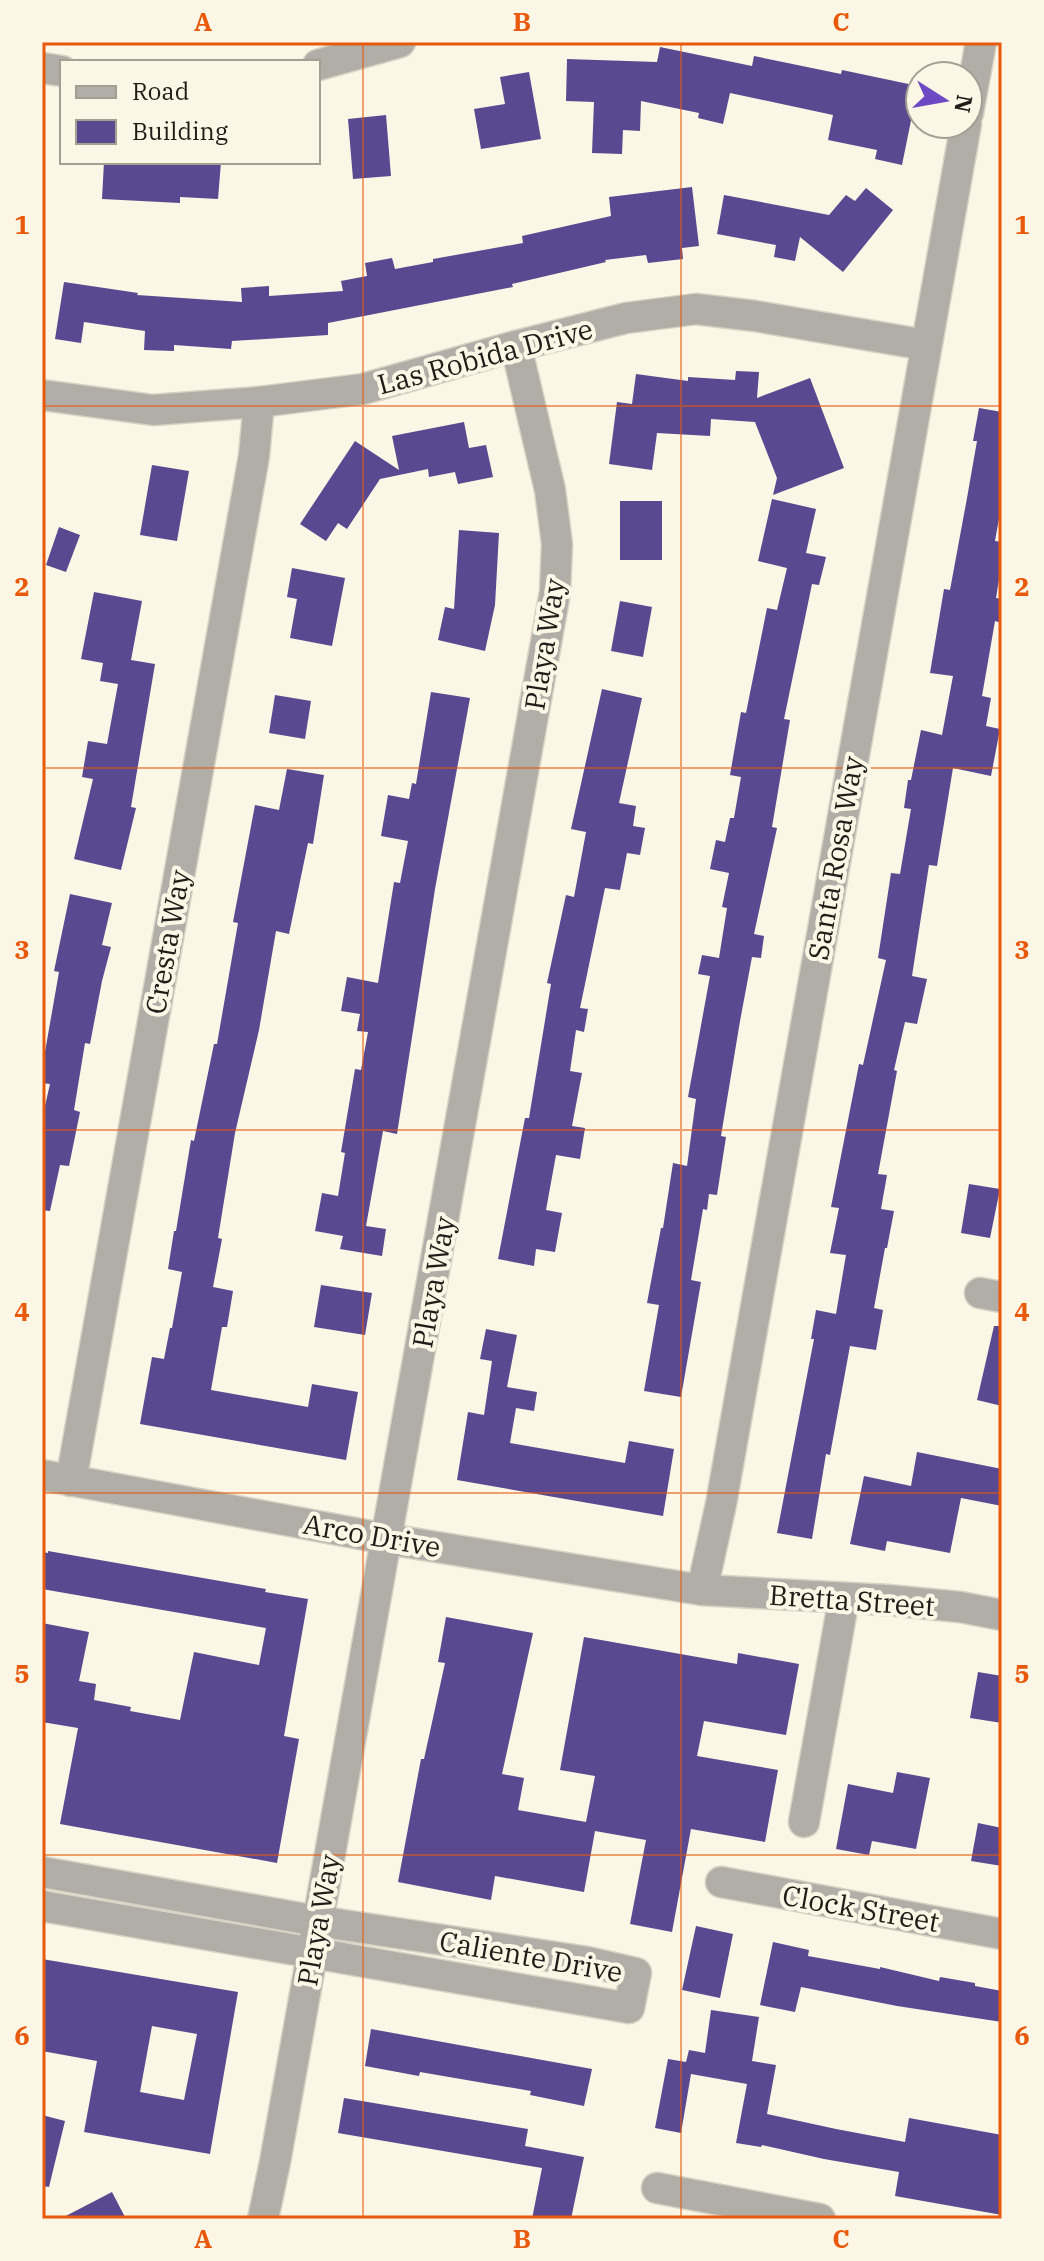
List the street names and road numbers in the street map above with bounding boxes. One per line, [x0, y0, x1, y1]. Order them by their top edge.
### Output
street label: Las Robida Drive [373, 309, 597, 403]
street label: Playa Way [515, 576, 573, 712]
street label: Santa Rosa Way [799, 753, 871, 963]
street label: Cresta Way [136, 867, 198, 1017]
street label: Playa Way [403, 1213, 463, 1351]
street label: Arco Drive [300, 1505, 444, 1565]
street label: Bretta Street [768, 1576, 936, 1624]
street label: Playa Way [288, 1851, 348, 1989]
street label: Clock Street [780, 1876, 942, 1940]
street label: Caliente Drive [437, 1922, 625, 1990]

